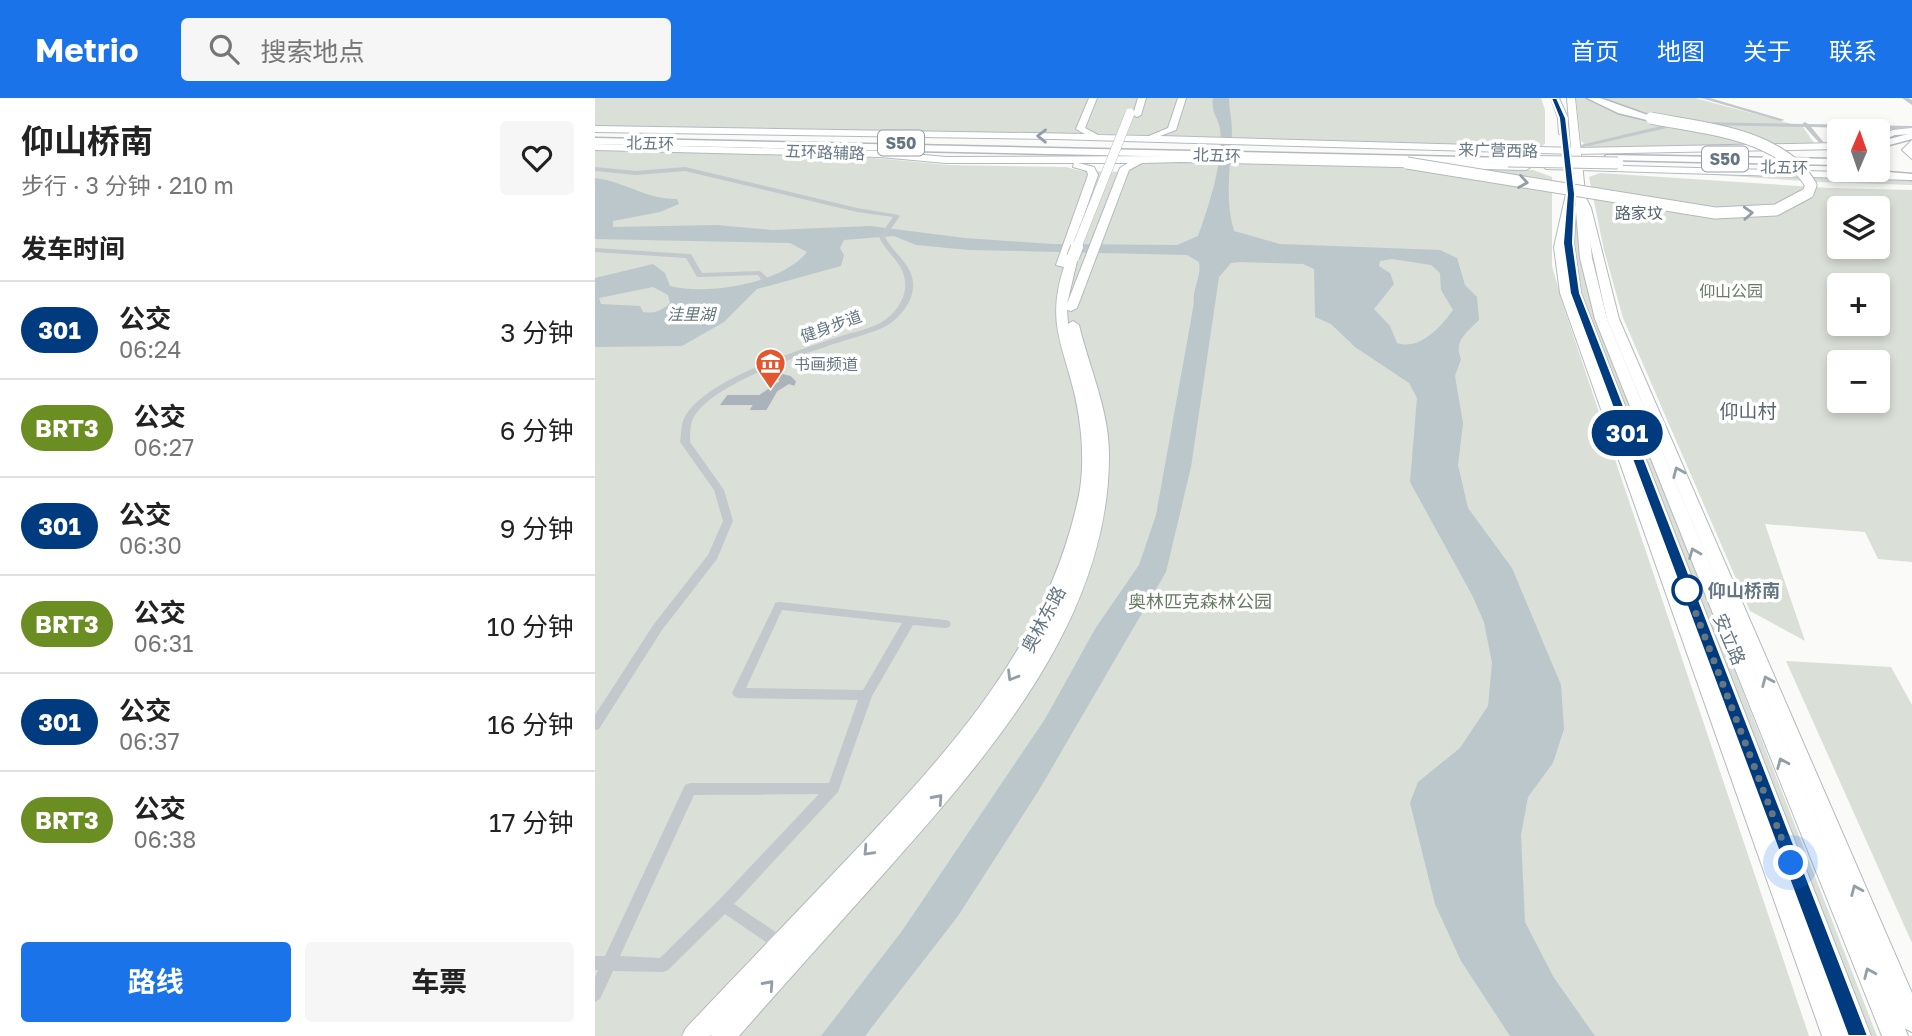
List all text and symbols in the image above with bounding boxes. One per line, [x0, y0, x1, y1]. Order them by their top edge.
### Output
search box [181, 18, 671, 81]
text: Metrio [35, 30, 139, 69]
icon: search [205, 30, 243, 68]
text: 搜索地点 [261, 36, 365, 67]
text: 首页 [1571, 36, 1619, 65]
text: 地图 [1657, 36, 1705, 65]
text: 关于 [1743, 36, 1791, 65]
text: 联系 [1829, 36, 1877, 65]
north arrow [1827, 119, 1890, 182]
map controls [1827, 119, 1890, 413]
text: 仰山桥南 [21, 121, 153, 160]
button: heart [500, 121, 574, 195]
one-way arrow [1036, 128, 1047, 144]
road number: S50 [878, 130, 924, 156]
street label: 北五环 [626, 133, 674, 153]
street label: 来广营西路 [1458, 139, 1538, 161]
street label: 五环路辅路 [785, 141, 865, 163]
street label: 北五环 [1193, 144, 1241, 166]
road number: S50 [1702, 146, 1748, 172]
street label: 北五环 [1760, 157, 1808, 177]
text: 步行 · 3 分钟 · 210 m [21, 171, 234, 199]
one-way arrow [1517, 174, 1529, 189]
button: layers [1827, 196, 1890, 259]
district label: 路家坟 [1615, 203, 1663, 223]
one-way arrow [1742, 206, 1753, 221]
text: 发车时间 [21, 233, 125, 264]
button: + [1827, 273, 1890, 336]
park label: 仰山公园 [1699, 281, 1763, 301]
text: 公交 [119, 303, 171, 334]
water label: 洼里湖 [667, 304, 718, 324]
street label: 健身步道 [798, 306, 864, 346]
text: 301 [38, 315, 81, 344]
text: 3 分钟 [500, 317, 574, 348]
text: 06:24 [119, 335, 181, 363]
museum icon: 书画频道 [754, 347, 788, 391]
button: − [1827, 350, 1890, 413]
place label: 书画频道 [794, 354, 858, 374]
district label: 仰山村 [1719, 399, 1777, 422]
text: 公交 [134, 401, 186, 432]
line badge: 301 [1587, 410, 1667, 456]
text: BRT3 [35, 413, 99, 442]
text: 6 分钟 [500, 415, 574, 446]
text: 301 [1606, 418, 1648, 447]
text: 06:27 [134, 433, 194, 461]
one-way arrow [1672, 466, 1686, 478]
text: 公交 [119, 499, 171, 530]
text: 301 [38, 511, 81, 540]
text: 9 分钟 [500, 513, 574, 544]
text: 06:30 [119, 531, 182, 559]
one-way arrow [1689, 548, 1703, 560]
marker: 仰山桥南 [1672, 575, 1702, 605]
place label: 仰山桥南 [1708, 579, 1780, 601]
street label: 奥林东路 [1016, 582, 1070, 656]
park label: 奥林匹克森林公园 [1128, 590, 1272, 612]
text: 公交 [134, 597, 186, 628]
text: BRT3 [35, 609, 99, 638]
street label: 安立路 [1709, 610, 1751, 668]
text: 10 分钟 [487, 611, 574, 642]
text: 06:31 [134, 629, 193, 657]
one-way arrow [1007, 668, 1020, 681]
one-way arrow [1761, 676, 1775, 688]
text: 公交 [119, 695, 171, 726]
text: 301 [38, 707, 81, 736]
text: 16 分钟 [487, 709, 574, 740]
text: 06:37 [119, 727, 180, 755]
one-way arrow [1776, 758, 1790, 770]
text: 公交 [134, 793, 186, 824]
one-way arrow [930, 794, 942, 807]
text: BRT3 [35, 805, 99, 834]
text: 17 分钟 [489, 807, 574, 838]
text: 06:38 [134, 825, 196, 853]
one-way arrow [863, 843, 876, 856]
your location [1773, 845, 1808, 880]
one-way arrow [1850, 885, 1864, 897]
button: 路线 [21, 942, 291, 1022]
button: 车票 [305, 942, 574, 1022]
one-way arrow [1863, 968, 1877, 980]
one-way arrow [760, 981, 773, 994]

